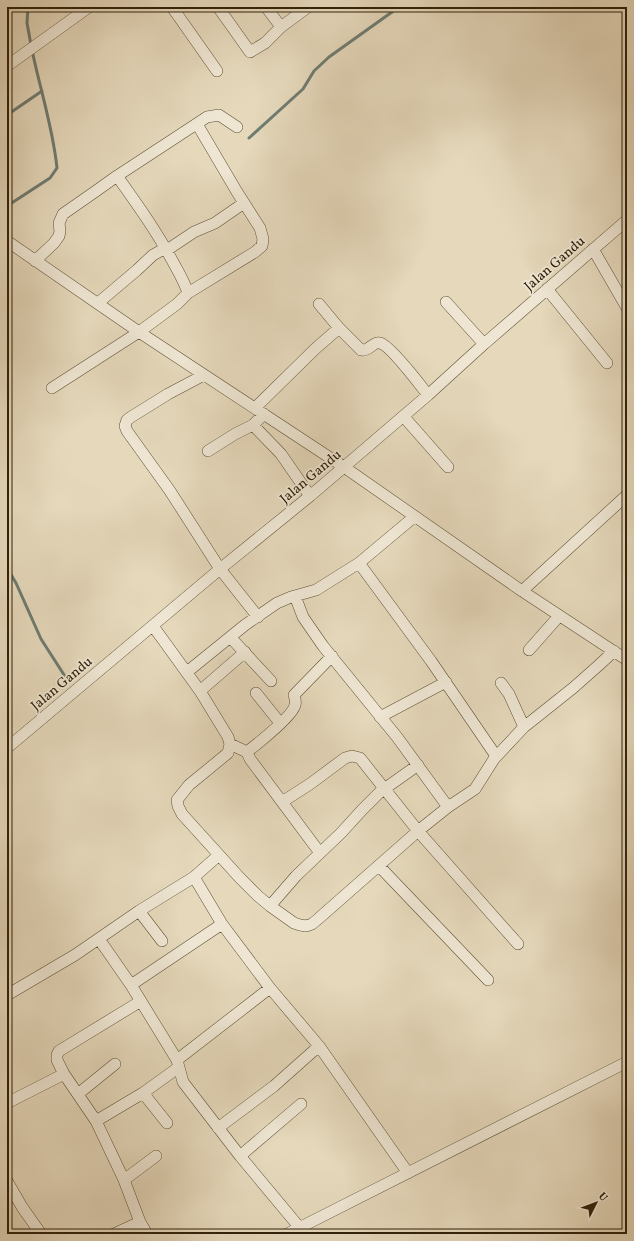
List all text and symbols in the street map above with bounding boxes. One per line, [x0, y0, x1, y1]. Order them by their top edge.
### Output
street label: Jalan Gandu [520, 232, 590, 296]
street label: Jalan Gandu [276, 446, 346, 509]
street label: Jalan Gandu [27, 653, 97, 716]
north arrow [576, 1183, 616, 1223]
text: U [594, 1189, 611, 1205]

